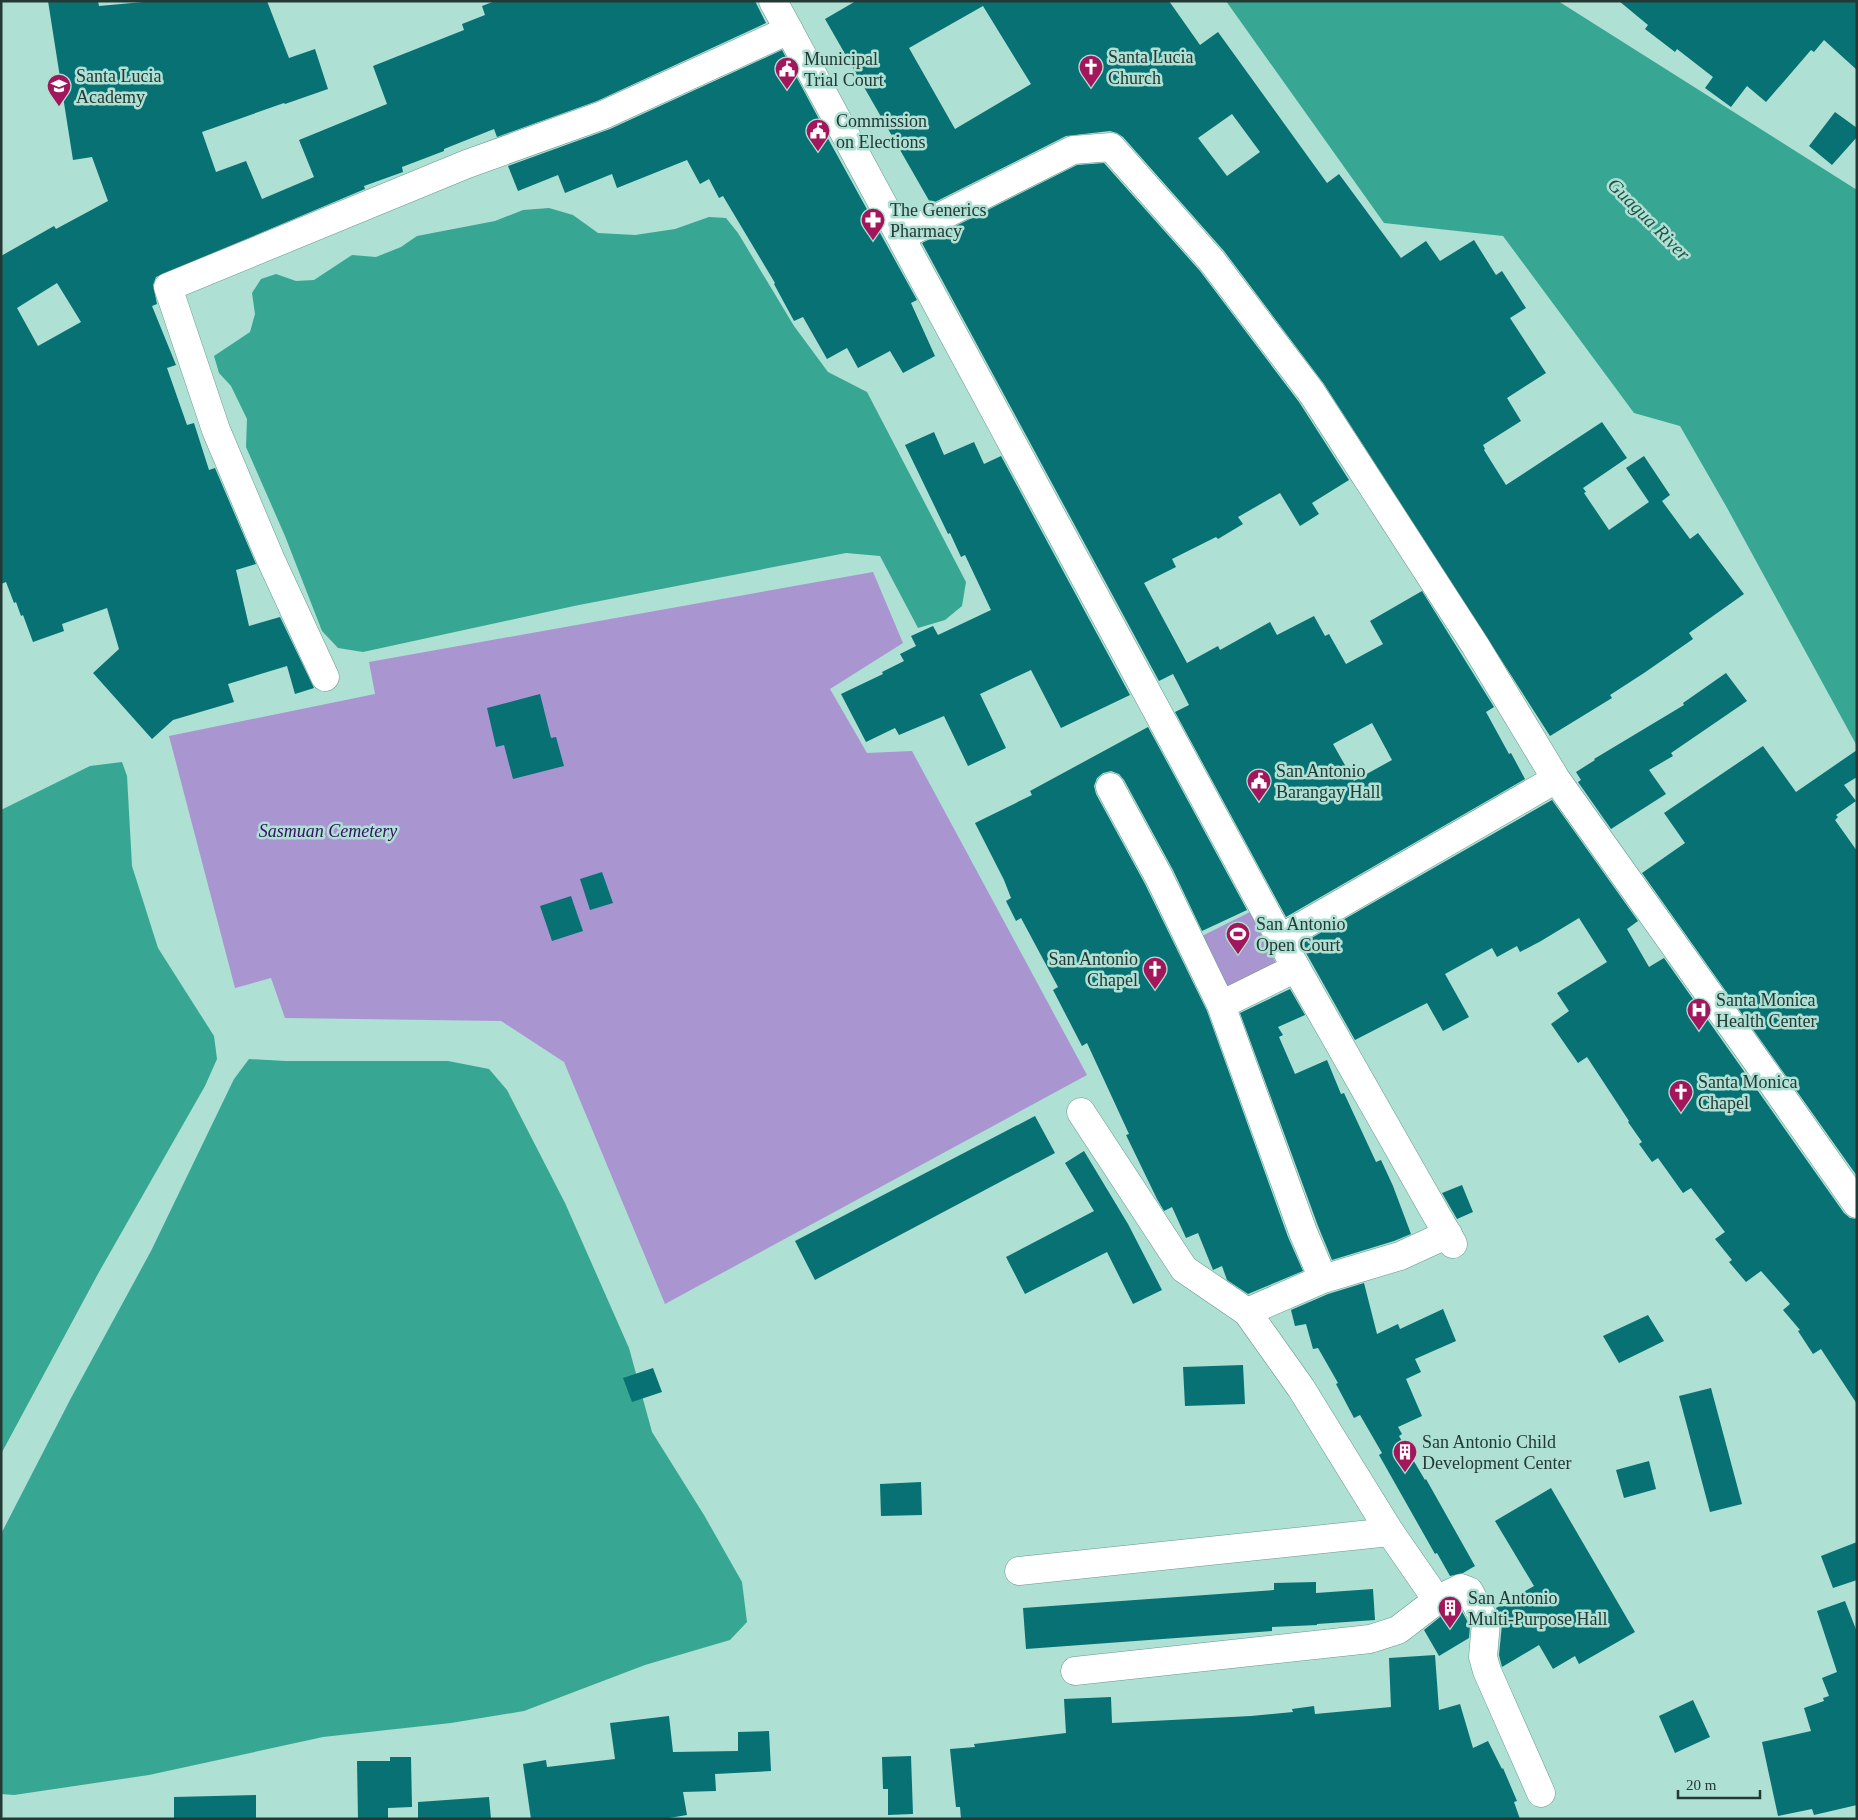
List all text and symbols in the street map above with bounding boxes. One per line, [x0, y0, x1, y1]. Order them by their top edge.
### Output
place label: Santa Lucia Church [1108, 47, 1193, 88]
place label: Municipal Trial Court [804, 49, 884, 90]
church icon: Santa Lucia Church [1078, 54, 1104, 88]
public building icon: Municipal Trial Court [774, 56, 800, 90]
place label: Santa Lucia Academy [76, 66, 161, 107]
school or university icon: Santa Lucia Academy [46, 73, 72, 107]
place label: Commission on Elections [836, 111, 927, 152]
public building icon: Commission on Elections [805, 118, 831, 152]
water label: Guagua River [1604, 174, 1695, 265]
place label: The Generics Pharmacy [890, 200, 986, 241]
pharmacy icon: The Generics Pharmacy [860, 207, 886, 241]
place label: San Antonio Barangay Hall [1276, 761, 1380, 802]
public building icon: San Antonio Barangay Hall [1246, 768, 1272, 802]
park label: Sasmuan Cemetery [259, 821, 397, 841]
place label: San Antonio Open Court [1256, 914, 1346, 955]
sports icon: San Antonio Open Court [1225, 921, 1251, 955]
place label: San Antonio Chapel [1048, 949, 1138, 990]
church icon: San Antonio Chapel [1142, 956, 1168, 990]
place label: Santa Monica Health Center [1716, 990, 1816, 1031]
hospital icon: Santa Monica Health Center [1686, 997, 1712, 1031]
place label: Santa Monica Chapel [1698, 1072, 1797, 1113]
church icon: Santa Monica Chapel [1668, 1079, 1694, 1113]
place label: San Antonio Child Development Center [1422, 1432, 1571, 1473]
building icon: San Antonio Child Development Center [1392, 1439, 1418, 1473]
place label: San Antonio Multi-Purpose Hall [1468, 1588, 1608, 1629]
building icon: San Antonio Multi-Purpose Hall [1437, 1595, 1463, 1629]
scale bar [1678, 1768, 1760, 1800]
text: 20 m [1686, 1777, 1717, 1793]

